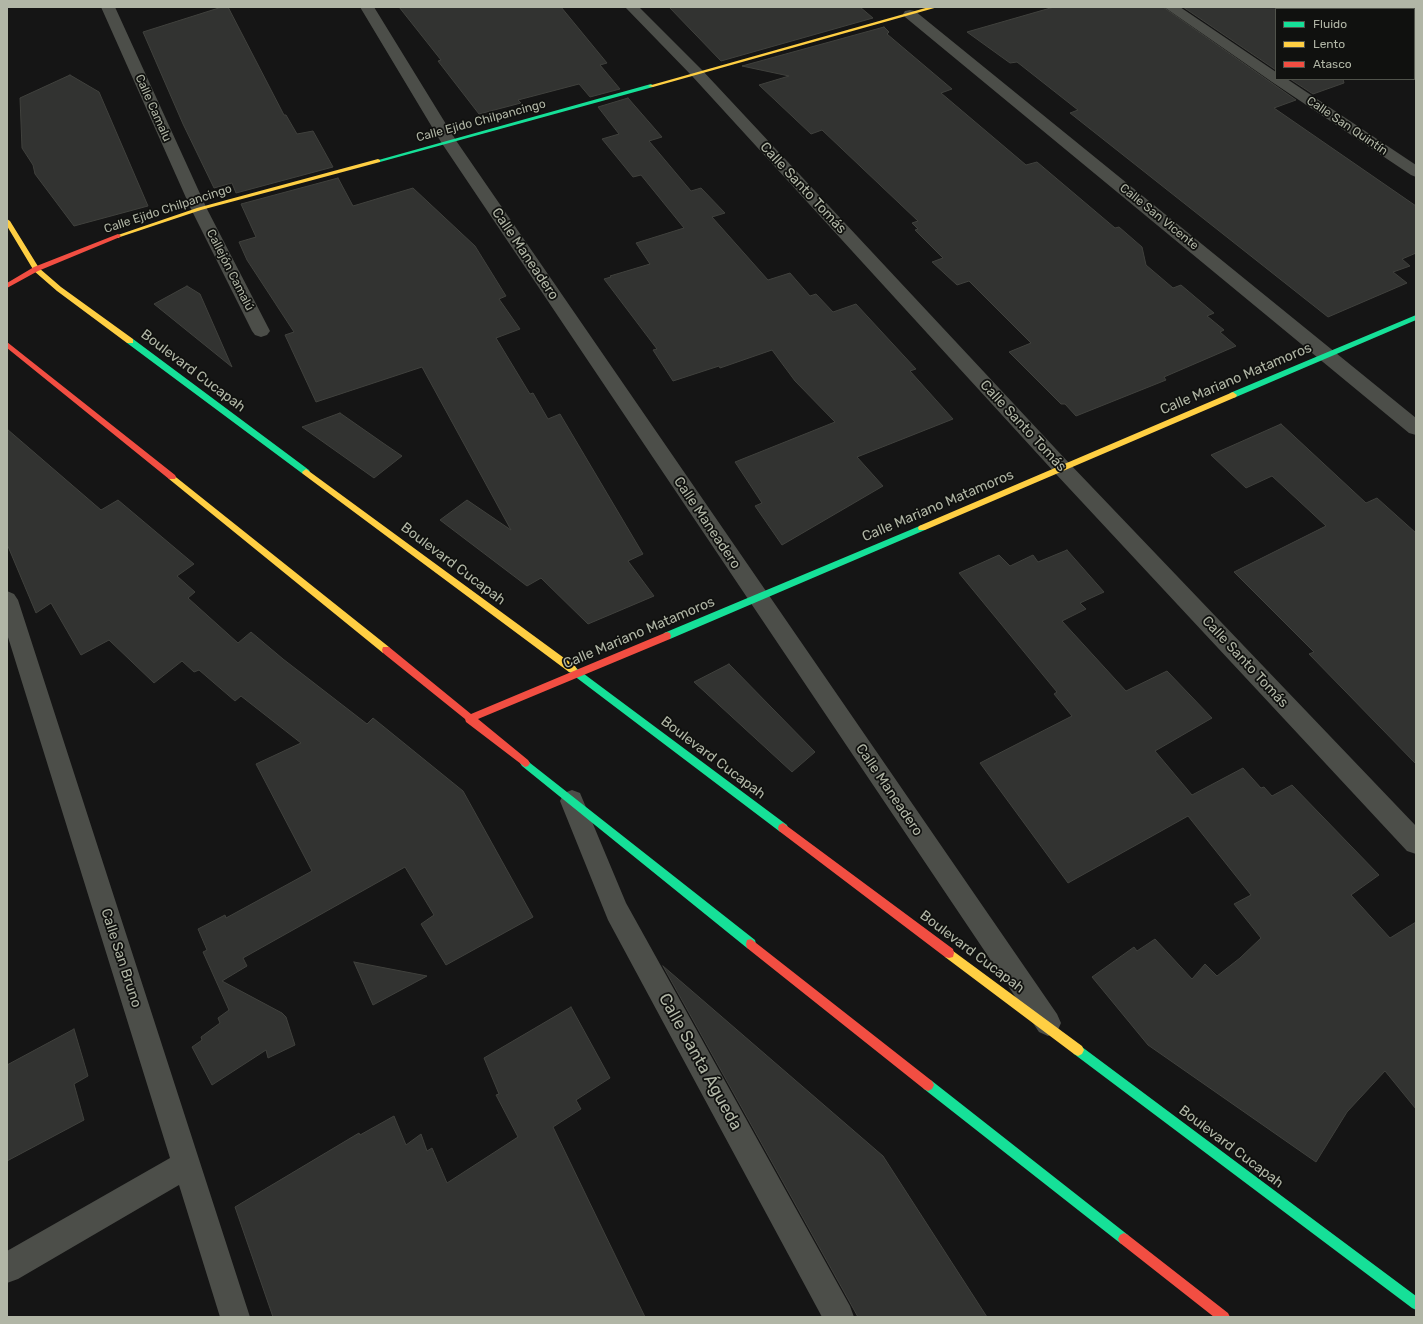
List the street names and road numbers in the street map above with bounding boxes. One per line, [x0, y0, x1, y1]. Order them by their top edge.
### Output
street label: Calle Camalu [132, 72, 174, 144]
street label: Calle San Quintín [1304, 94, 1390, 158]
street label: Calle Ejido Chilpancingo [415, 97, 547, 145]
street label: Calle Santo Tomás [756, 139, 850, 237]
street label: Calle San Vicente [1117, 181, 1201, 253]
street label: Calle Ejido Chilpancingo [102, 182, 234, 236]
street label: Calle Maneadero [488, 205, 562, 303]
street label: Callejón Camalú [203, 227, 257, 313]
street label: Boulevard Cucapah [137, 326, 249, 416]
street label: Calle Mariano Matamoros [1158, 339, 1314, 419]
street label: Calle Santo Tomás [976, 377, 1070, 475]
street label: Calle Mariano Matamoros [860, 466, 1016, 546]
street label: Calle Maneadero [670, 474, 744, 572]
street label: Boulevard Cucapah [397, 519, 509, 609]
street label: Calle Mariano Matamoros [561, 593, 717, 673]
street label: Calle Santo Tomás [1198, 613, 1292, 711]
street label: Boulevard Cucapah [657, 713, 769, 803]
street label: Calle Maneadero [852, 741, 926, 839]
street label: Calle San Bruno [97, 906, 145, 1010]
street label: Boulevard Cucapah [916, 907, 1028, 997]
street label: Calle Santa Águeda [654, 990, 746, 1134]
street label: Boulevard Cucapah [1175, 1102, 1287, 1192]

